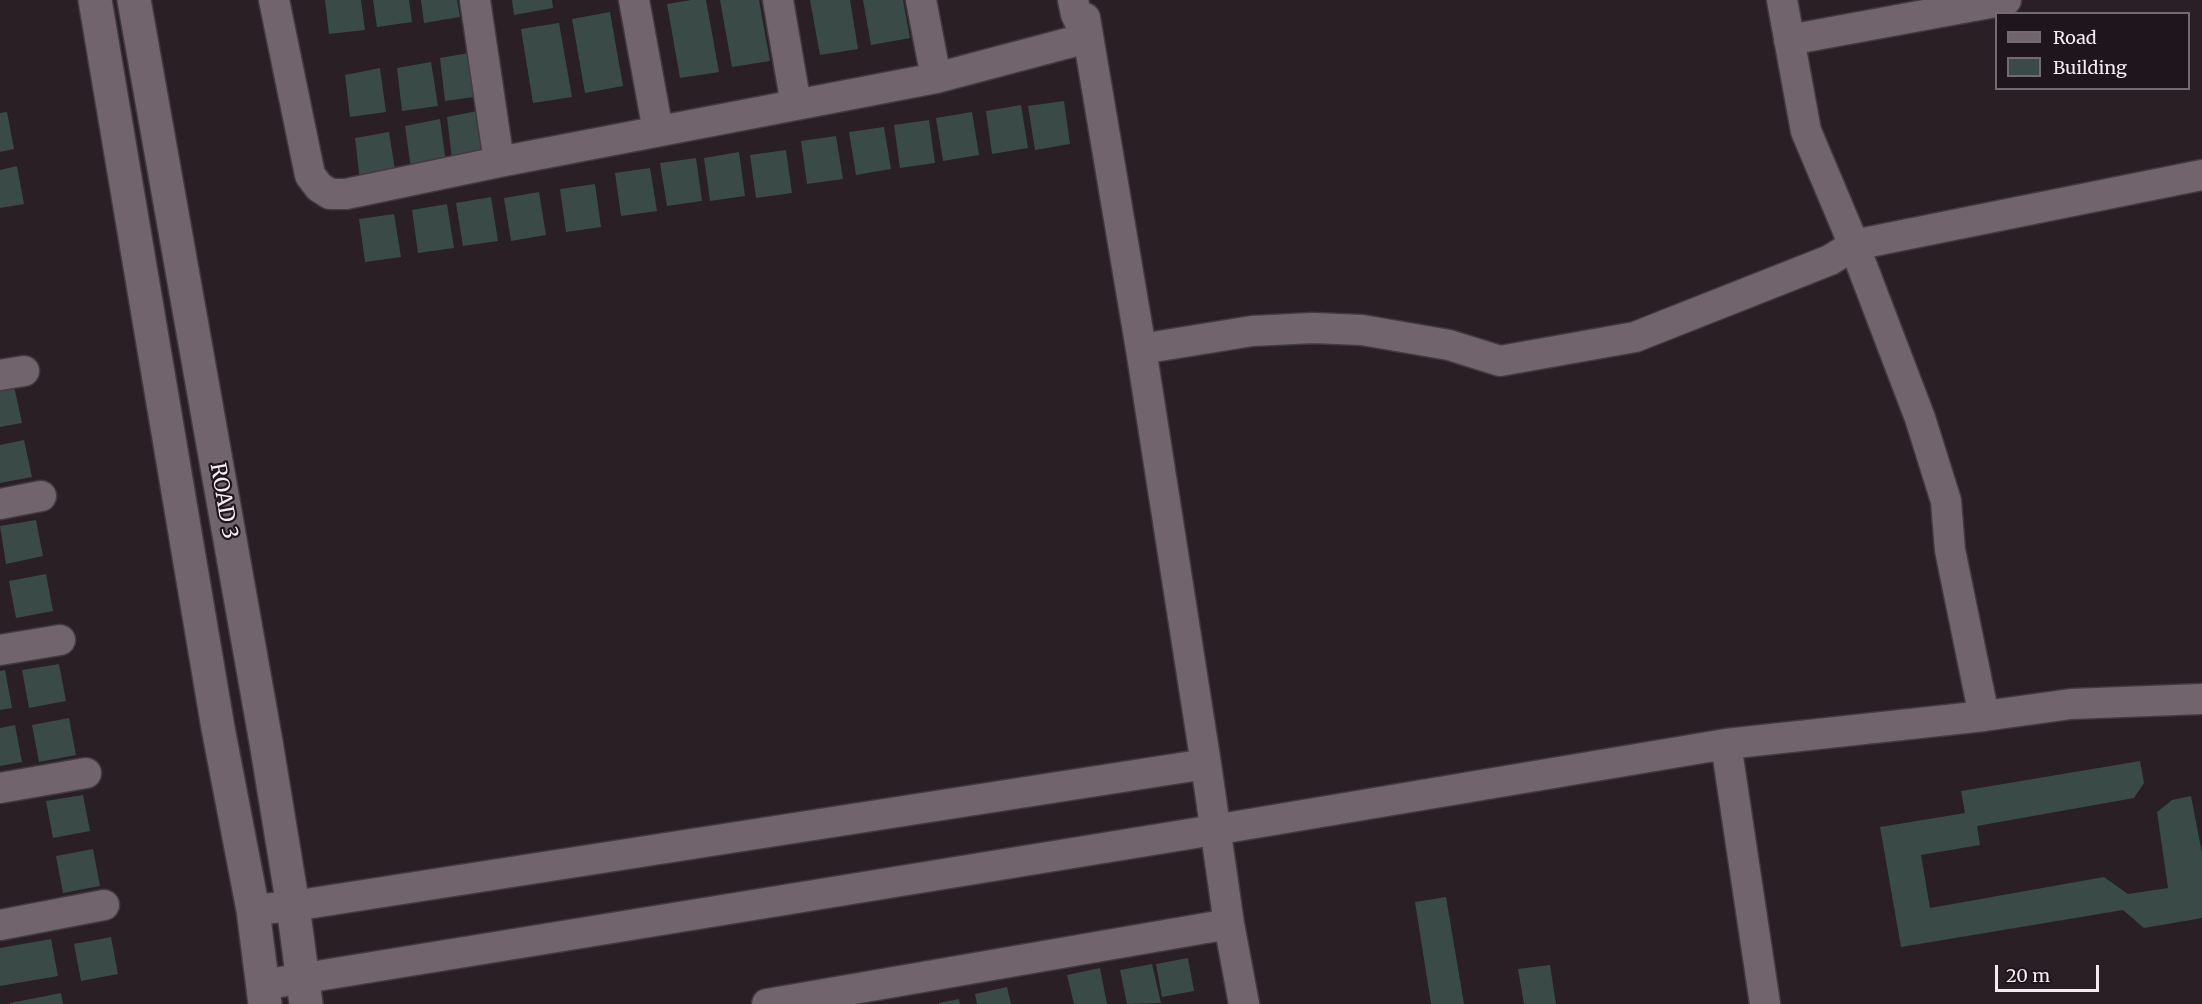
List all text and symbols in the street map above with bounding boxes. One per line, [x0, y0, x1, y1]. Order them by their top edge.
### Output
legend [1995, 12, 2190, 90]
text: Road [2053, 26, 2097, 49]
text: Building [2053, 56, 2127, 79]
street label: ROAD 3 [204, 461, 242, 541]
scale bar [1998, 953, 2102, 991]
text: 20 m [2006, 964, 2050, 987]

